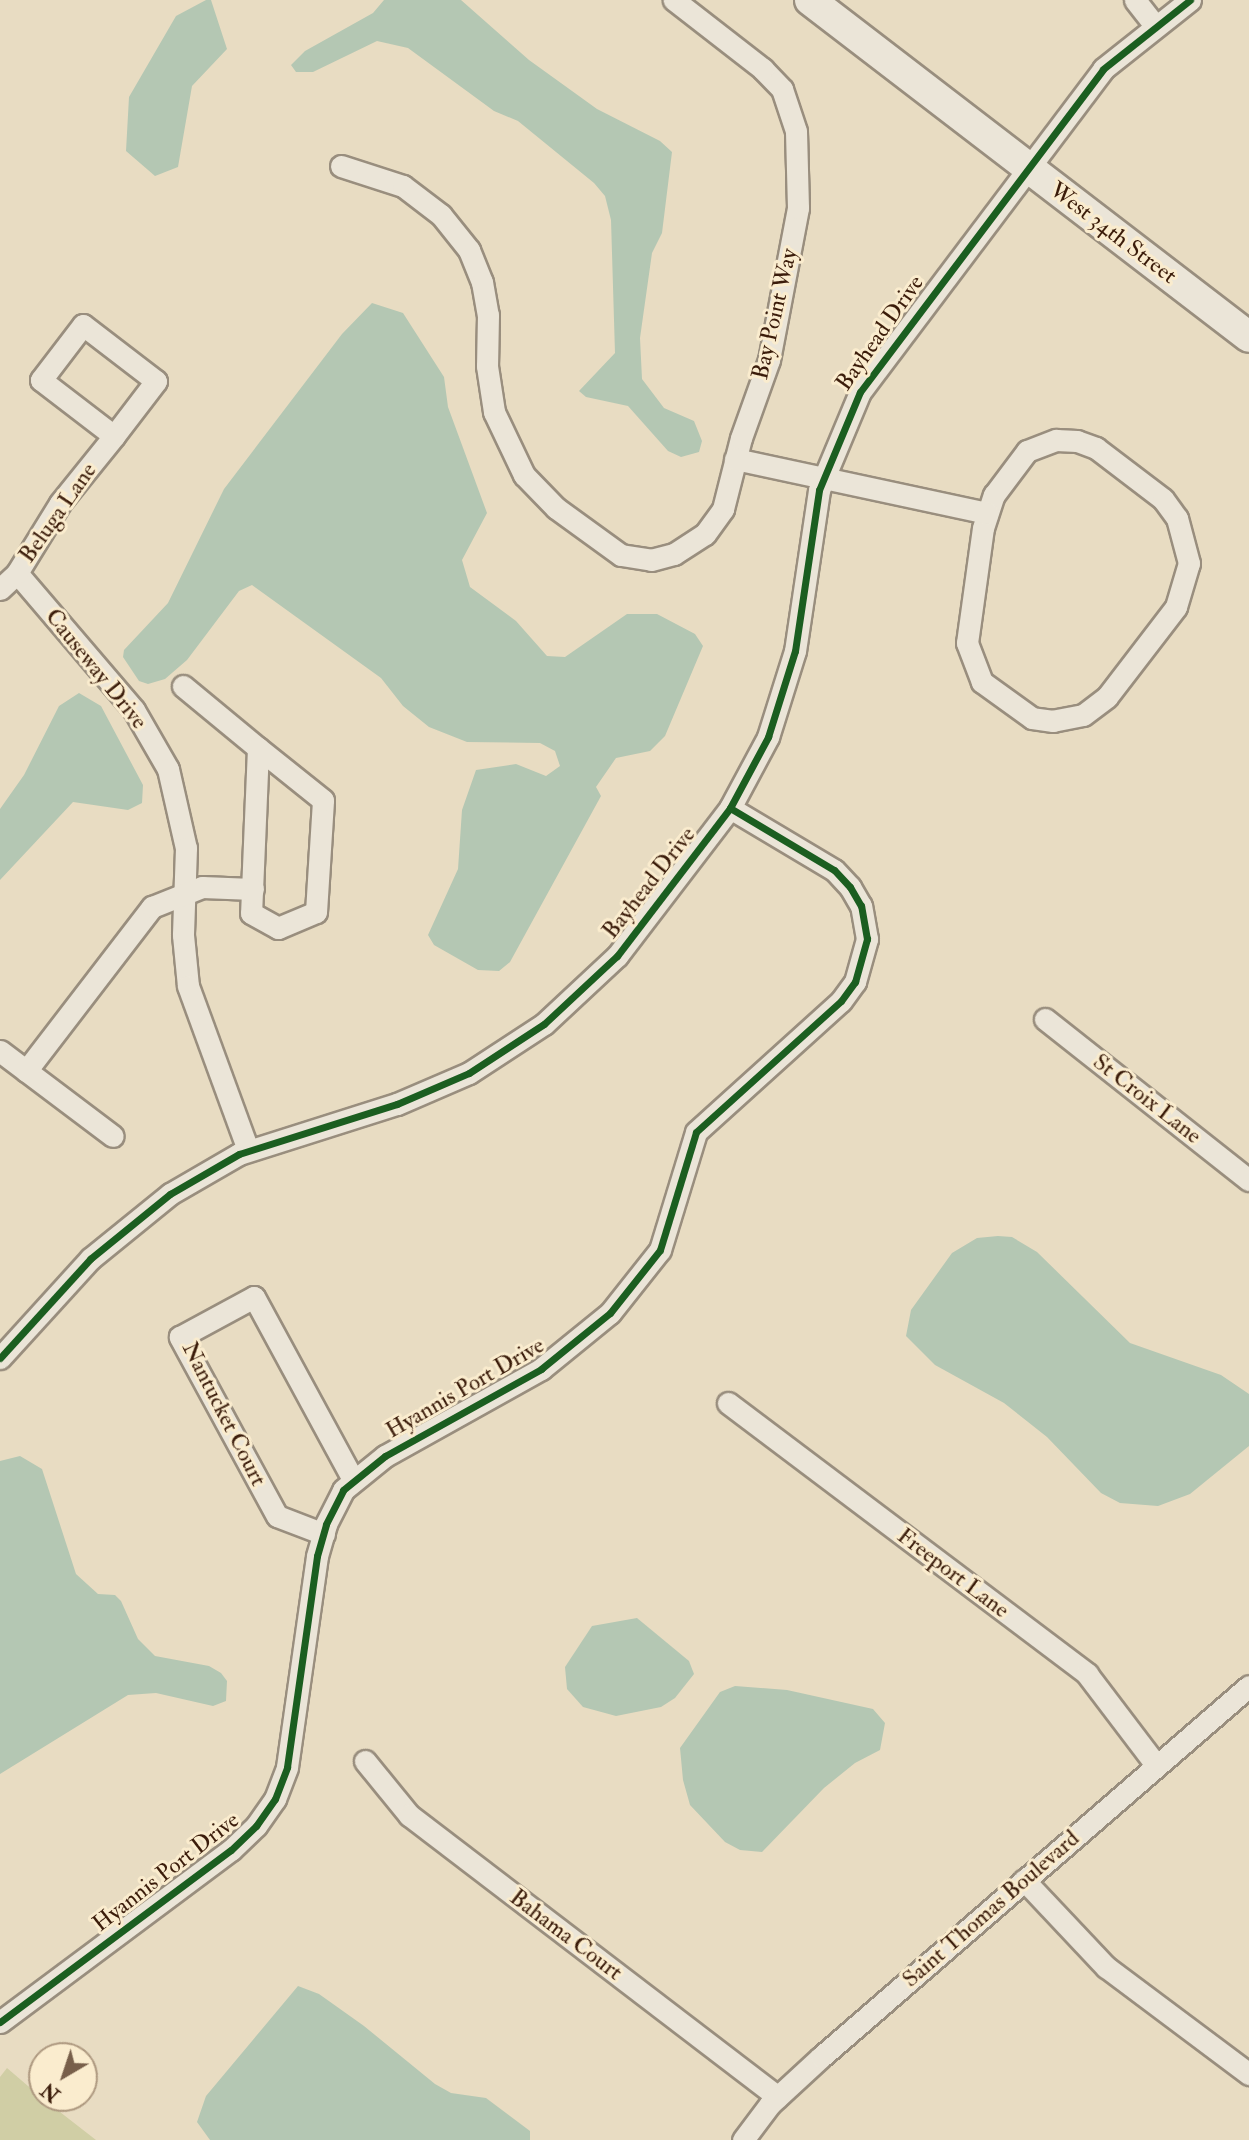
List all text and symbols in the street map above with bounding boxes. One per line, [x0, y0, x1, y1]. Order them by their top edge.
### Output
street label: West 34th Street [1044, 176, 1182, 290]
street label: Bay Point Way [746, 246, 804, 382]
street label: Bayhead Drive [830, 270, 930, 396]
street label: Beluga Lane [14, 458, 102, 568]
street label: Causeway Drive [39, 603, 153, 735]
street label: Bayhead Drive [597, 822, 701, 944]
street label: St Croix Lane [1087, 1048, 1207, 1150]
street label: Hyannis Port Drive [381, 1332, 549, 1444]
street label: Nantucket Court [176, 1337, 272, 1491]
street label: Freeport Lane [892, 1522, 1014, 1624]
street label: Hyannis Port Drive [87, 1806, 245, 1938]
street label: Saint Thomas Boulevard [897, 1825, 1085, 1993]
street label: Bahama Court [504, 1884, 628, 1986]
north arrow [28, 2042, 98, 2112]
text: N [37, 2077, 65, 2106]

